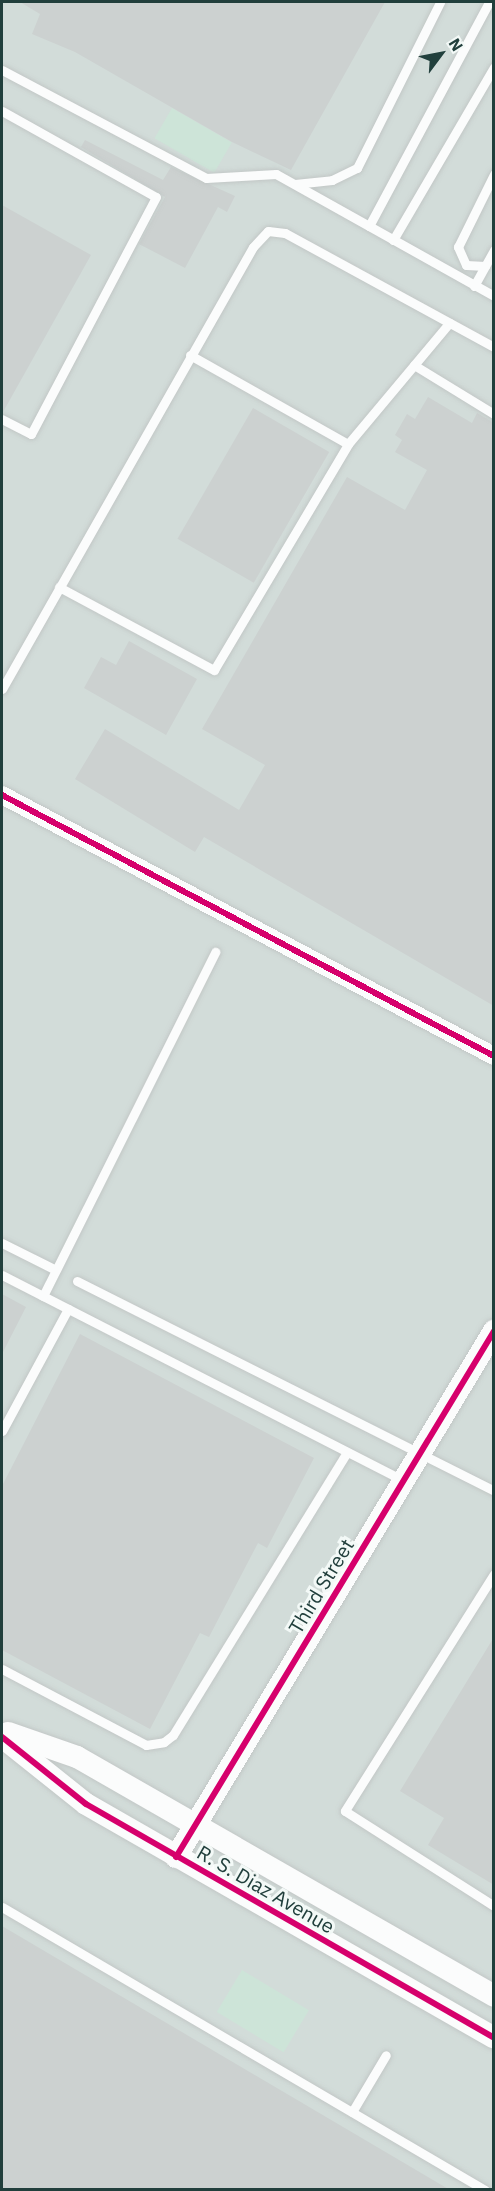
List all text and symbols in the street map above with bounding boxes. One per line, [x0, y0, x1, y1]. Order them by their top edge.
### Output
north arrow [411, 24, 471, 84]
text: N [445, 34, 468, 55]
street label: Third Street [283, 1534, 359, 1638]
street label: R. S. Diaz Avenue [193, 1840, 339, 1938]

